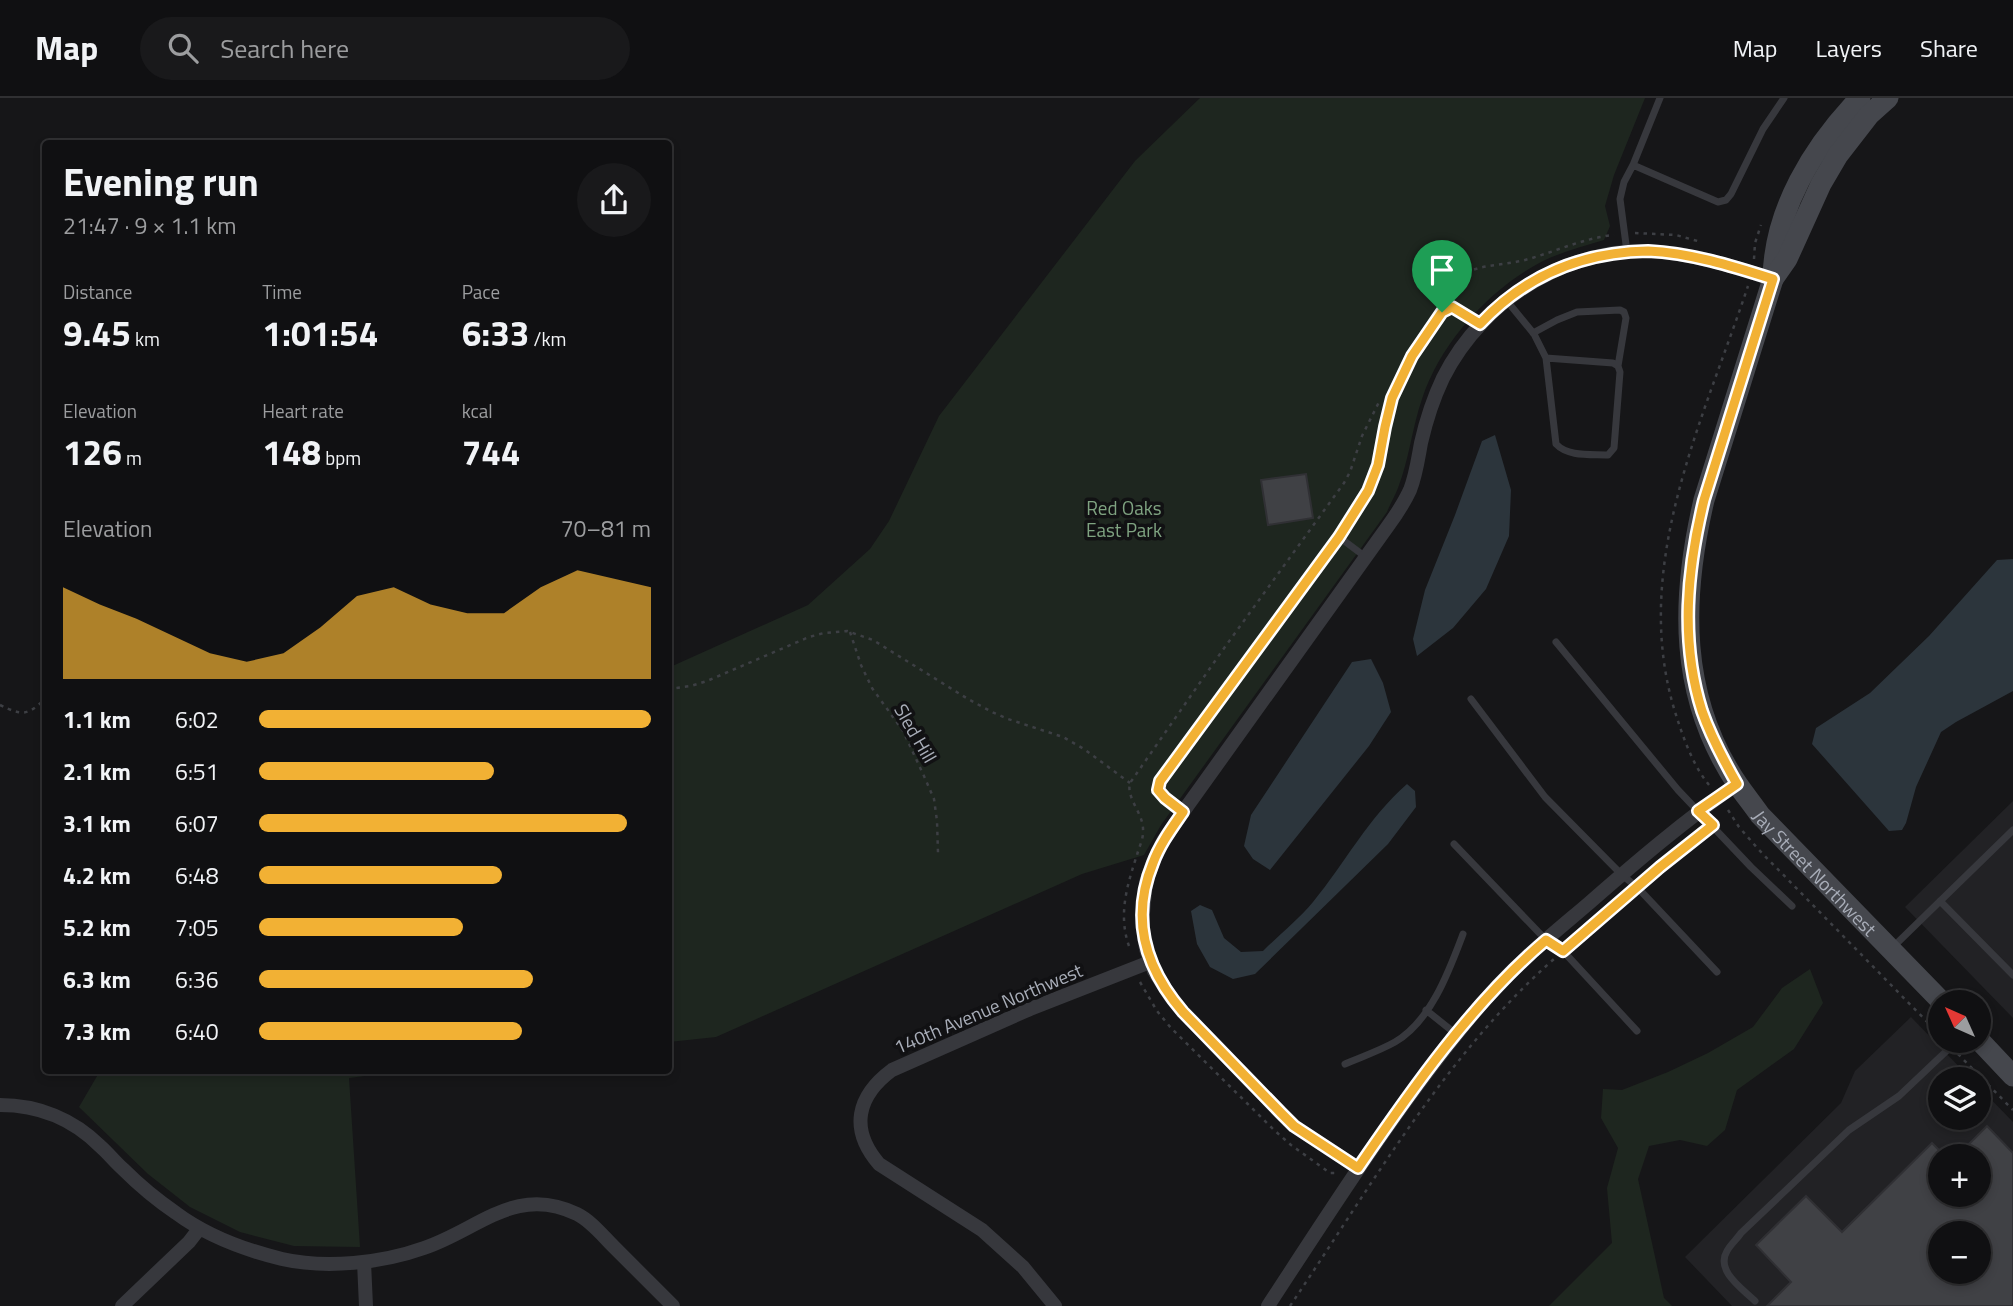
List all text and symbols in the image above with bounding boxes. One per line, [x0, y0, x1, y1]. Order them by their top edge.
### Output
search box [140, 17, 630, 80]
text: Map [35, 23, 98, 73]
icon: search [164, 29, 202, 67]
text: Search here [220, 29, 349, 68]
text: Map [1733, 30, 1778, 66]
text: Layers [1816, 30, 1882, 66]
text: Share [1920, 30, 1978, 66]
text: Evening run [63, 153, 259, 211]
button: share [577, 163, 651, 237]
text: 21:47 · 9 × 1.1 km [63, 208, 237, 243]
pin [1412, 240, 1472, 312]
icon: arrive [1423, 251, 1461, 289]
text: Distance [63, 277, 132, 306]
text: Time [262, 277, 302, 306]
text: Pace [462, 277, 500, 306]
text: 9.45 [63, 306, 131, 360]
text: 1:01:54 [262, 306, 378, 360]
text: 6:33 [462, 306, 529, 360]
text: km [131, 324, 160, 353]
text: /km [529, 324, 566, 353]
text: Elevation [63, 396, 137, 425]
text: Heart rate [262, 396, 344, 425]
text: kcal [462, 396, 493, 425]
text: 126 [63, 425, 122, 479]
text: 148 [262, 425, 321, 479]
text: 744 [462, 425, 520, 479]
text: m [122, 443, 142, 472]
text: bpm [321, 443, 361, 472]
park label: Red Oaks East Park [1086, 493, 1162, 544]
text: Elevation [63, 511, 152, 546]
text: 70–81 m [561, 511, 651, 546]
street label: Sled Hill [887, 698, 945, 768]
text: 1.1 km [63, 702, 131, 737]
text: 6:02 [175, 702, 219, 737]
text: 2.1 km [63, 754, 131, 789]
text: 6:51 [175, 754, 219, 789]
street label: Jay Street Northwest [1746, 803, 1885, 942]
text: 3.1 km [63, 806, 131, 841]
text: 6:07 [175, 806, 219, 841]
text: 4.2 km [63, 858, 131, 893]
text: 6:48 [175, 858, 219, 893]
text: 5.2 km [63, 910, 131, 945]
text: 7:05 [175, 910, 219, 945]
street label: 140th Avenue Northwest [889, 955, 1087, 1061]
text: 6.3 km [63, 962, 131, 997]
text: 6:36 [175, 962, 219, 997]
north arrow [1928, 990, 1992, 1054]
map controls [1928, 990, 1991, 1284]
text: 7.3 km [63, 1014, 131, 1049]
text: 6:40 [175, 1014, 219, 1049]
button: layers [1928, 1067, 1991, 1130]
button: + [1928, 1144, 1991, 1207]
button: − [1928, 1221, 1991, 1284]

